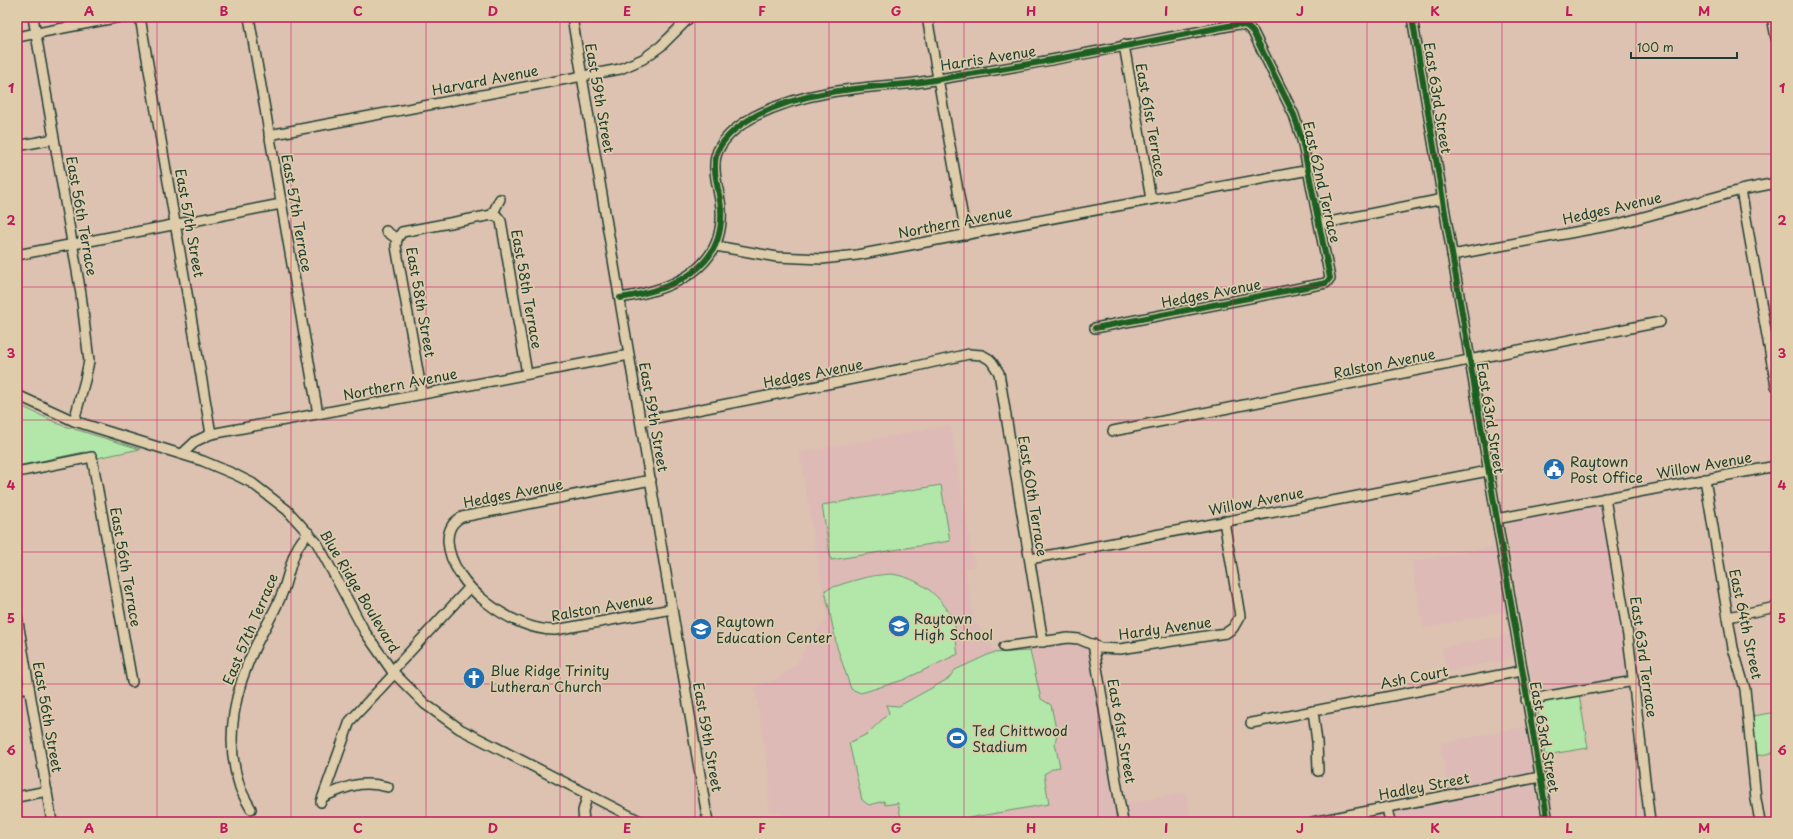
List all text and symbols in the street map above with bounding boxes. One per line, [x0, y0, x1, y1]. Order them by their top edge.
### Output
text: A [84, 1, 94, 20]
text: B [220, 1, 229, 20]
text: C [353, 1, 363, 20]
text: D [488, 1, 498, 20]
text: E [623, 1, 631, 20]
text: F [758, 1, 766, 20]
text: G [891, 1, 901, 20]
text: H [1026, 1, 1036, 20]
text: I [1164, 1, 1168, 20]
text: J [1296, 1, 1304, 20]
text: K [1430, 1, 1440, 20]
text: L [1565, 1, 1573, 20]
text: M [1698, 1, 1710, 20]
scale bar [1631, 34, 1737, 60]
text: 100 m [1637, 38, 1674, 56]
street label: Harris Avenue [939, 40, 1038, 76]
street label: East 63rd Street [1419, 41, 1457, 156]
street label: East 59th Street [580, 42, 620, 155]
street label: Harvard Avenue [430, 59, 540, 101]
street label: East 61st Terrace [1131, 61, 1171, 179]
text: 1 [8, 78, 14, 97]
text: 1 [1779, 78, 1785, 97]
street label: East 62nd Terrace [1298, 119, 1346, 245]
street label: East 57th Terrace [276, 152, 318, 274]
street label: East 56th Terrace [61, 154, 103, 278]
street label: East 57th Street [170, 167, 210, 279]
street label: Hedges Avenue [1560, 186, 1664, 230]
street label: Northern Avenue [896, 201, 1014, 243]
text: 2 [6, 210, 16, 229]
text: 2 [1777, 210, 1787, 229]
street label: East 58th Terrace [506, 228, 548, 350]
street label: East 58th Street [401, 245, 441, 359]
street label: Hedges Avenue [1159, 273, 1263, 313]
text: 3 [7, 343, 16, 362]
street label: Ralston Avenue [1331, 343, 1437, 383]
text: 3 [1778, 343, 1787, 362]
street label: Hedges Avenue [761, 353, 865, 393]
street label: East 59th Street [634, 361, 674, 474]
street label: East 63rd Street [1472, 361, 1510, 476]
street label: Northern Avenue [341, 363, 459, 405]
street label: East 60th Terrace [1013, 434, 1053, 558]
street label: Willow Avenue [1655, 446, 1754, 484]
place label: Raytown Post Office [1570, 451, 1643, 488]
public building icon: Raytown Post Office [1541, 456, 1567, 482]
street label: Hedges Avenue [461, 473, 565, 513]
text: 4 [7, 475, 16, 494]
text: 4 [1778, 475, 1787, 494]
street label: Willow Avenue [1207, 481, 1306, 521]
street label: East 56th Terrace [105, 505, 147, 629]
street label: Blue Ridge Boulevard [315, 525, 405, 657]
street label: East 64th Street [1724, 567, 1768, 681]
street label: East 57th Terrace [217, 570, 283, 688]
street label: Ralston Avenue [549, 588, 655, 626]
street label: East 63rd Terrace [1625, 595, 1663, 719]
text: 5 [7, 608, 15, 627]
place label: Raytown High School [914, 608, 993, 645]
text: 5 [1778, 608, 1786, 627]
place label: Raytown Education Center [716, 611, 832, 648]
street label: Hardy Avenue [1117, 611, 1213, 645]
school or university icon: Raytown High School [886, 613, 912, 639]
school or university icon: Raytown Education Center [688, 616, 714, 642]
street label: East 56th Street [28, 660, 68, 774]
place label: Blue Ridge Trinity Lutheran Church [490, 660, 610, 697]
street label: Ash Court [1378, 660, 1450, 694]
church icon: Blue Ridge Trinity Lutheran Church [461, 665, 487, 691]
street label: East 61st Street [1102, 677, 1142, 785]
street label: East 63rd Street [1525, 680, 1565, 795]
street label: East 59th Street [688, 681, 728, 794]
place label: Ted Chittwood Stadium [972, 720, 1068, 757]
sports icon: Ted Chittwood Stadium [944, 725, 970, 751]
text: 6 [6, 740, 16, 759]
text: 6 [1777, 740, 1787, 759]
street label: Hadley Street [1377, 767, 1471, 805]
text: A [84, 818, 94, 837]
text: B [220, 818, 229, 837]
text: C [353, 818, 363, 837]
text: D [488, 818, 498, 837]
text: E [623, 818, 631, 837]
text: F [758, 818, 766, 837]
text: G [891, 818, 901, 837]
text: H [1026, 818, 1036, 837]
text: I [1164, 818, 1168, 837]
text: J [1296, 818, 1304, 837]
text: K [1430, 818, 1440, 837]
text: L [1565, 818, 1573, 837]
text: M [1698, 818, 1710, 837]

